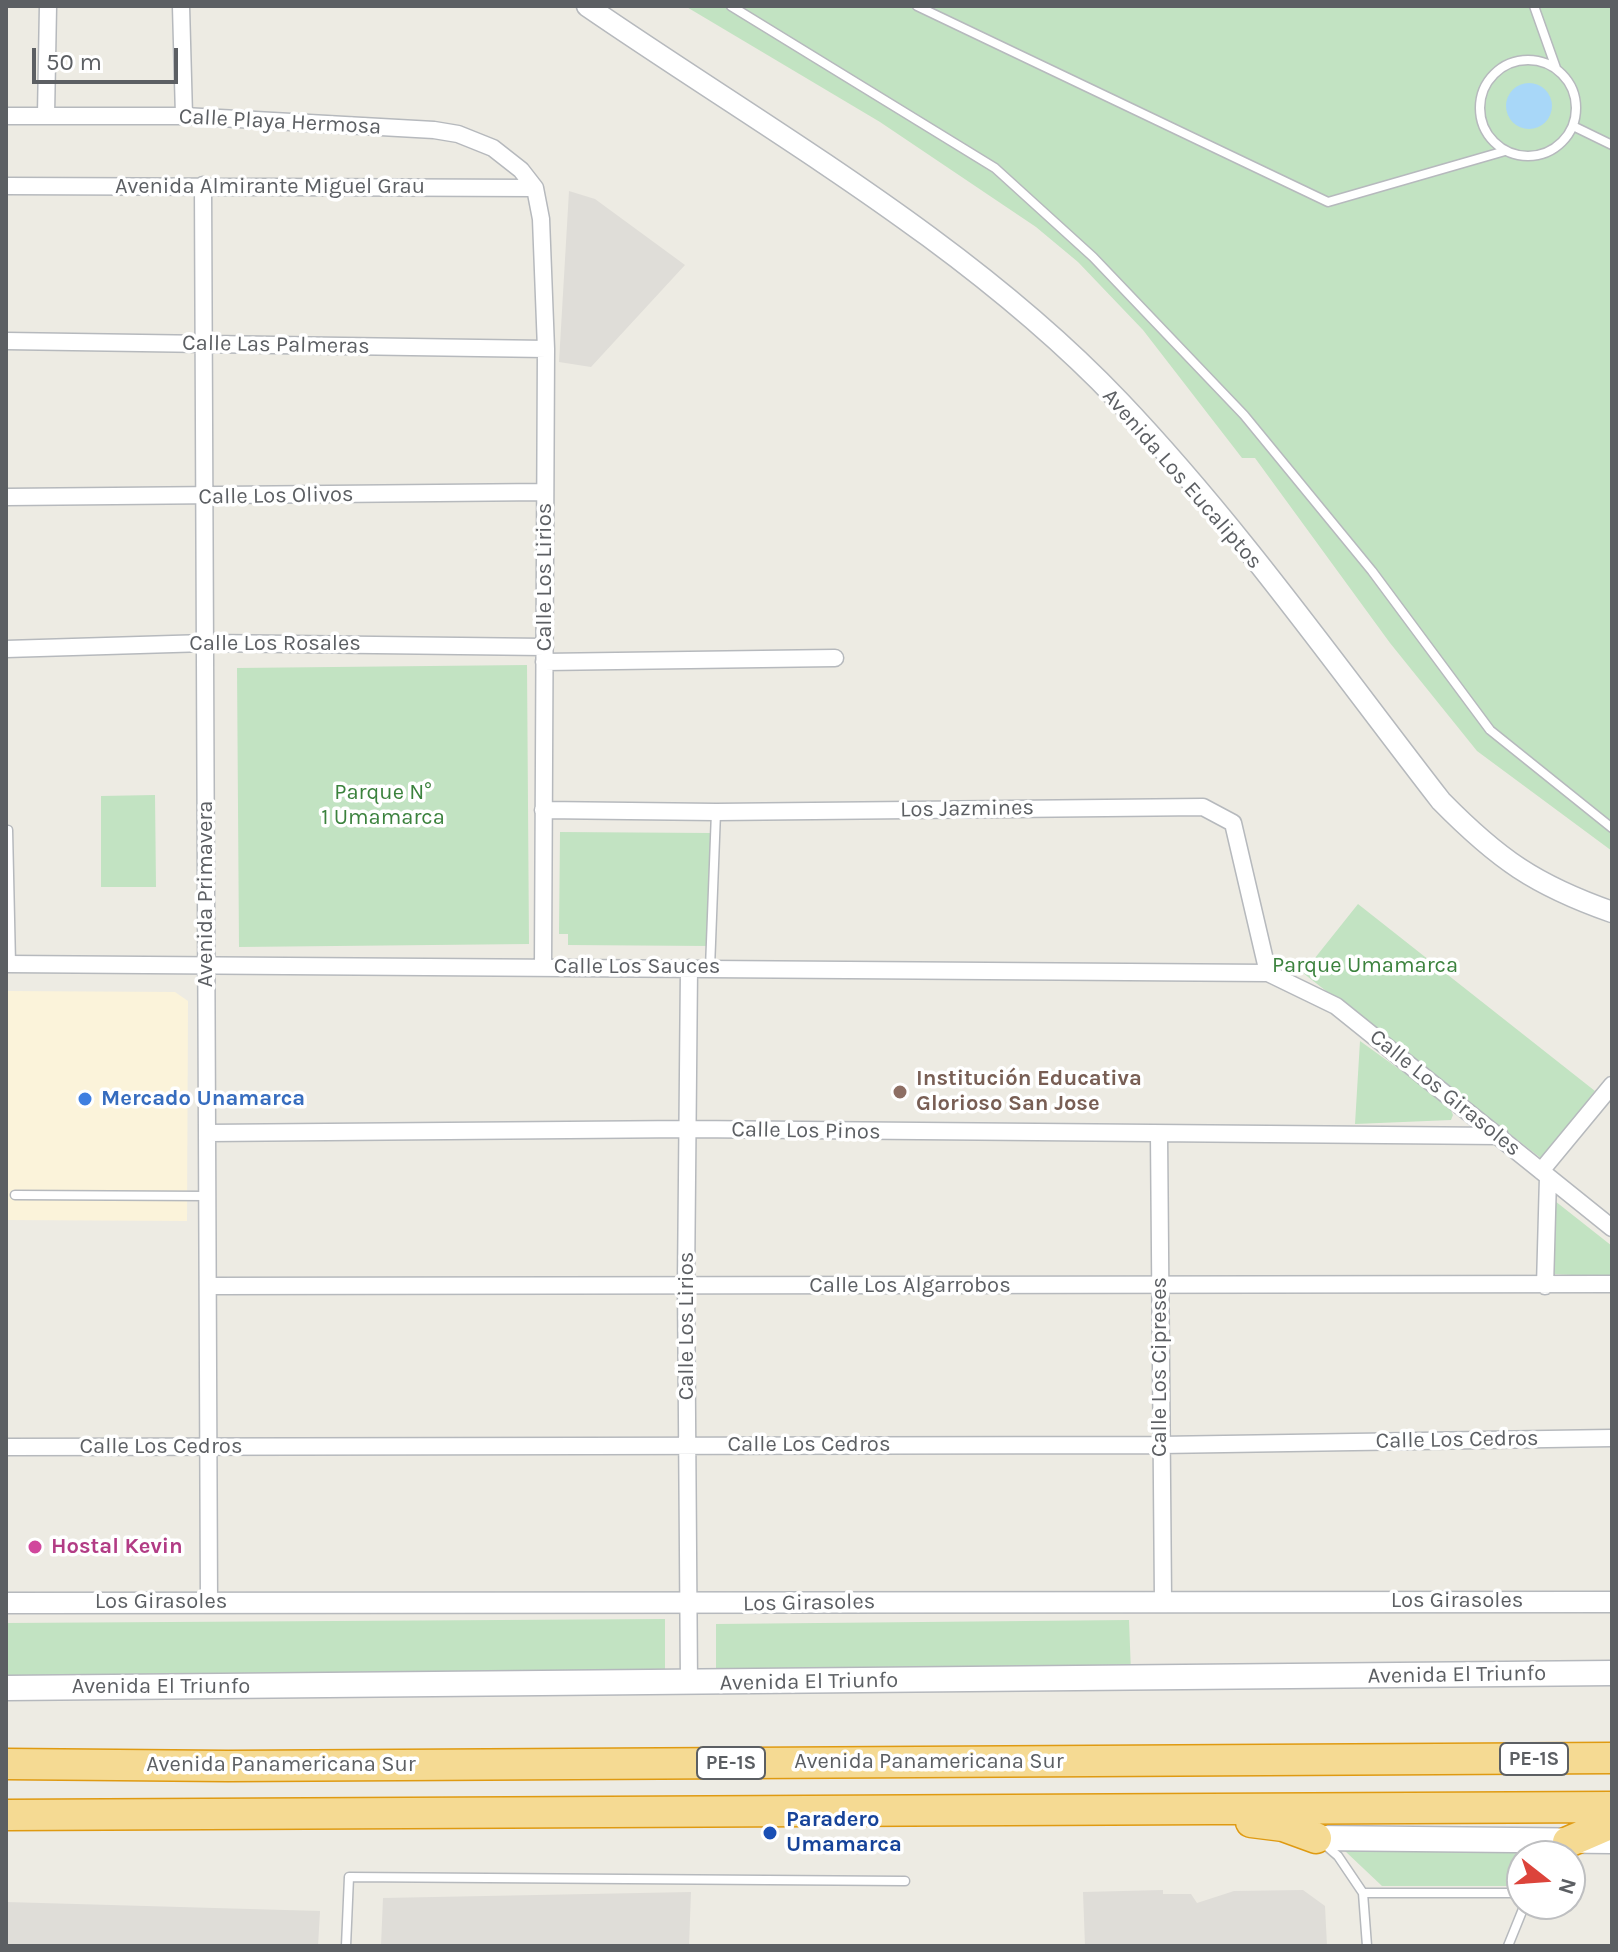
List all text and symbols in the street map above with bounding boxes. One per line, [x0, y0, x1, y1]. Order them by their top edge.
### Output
scale bar [36, 32, 182, 82]
text: 50 m [46, 48, 102, 76]
street label: Calle Playa Hermosa [178, 104, 382, 140]
street label: Avenida Almirante Miguel Grau [115, 174, 425, 200]
street label: Calle Las Palmeras [182, 330, 370, 360]
street label: Avenida Los Eucaliptos [1096, 383, 1268, 575]
street label: Calle Los Olivos [198, 481, 354, 511]
street label: Calle Los Lirios [532, 503, 558, 651]
street label: Calle Los Rosales [189, 631, 361, 657]
park label: Parque N° 1 Umamarca [321, 780, 445, 832]
street label: Los Jazmines [900, 795, 1034, 823]
street label: Avenida Primavera [193, 801, 219, 987]
park label: Parque Umamarca [1272, 953, 1458, 979]
street label: Calle Los Sauces [554, 954, 720, 980]
street label: Calle Los Girasoles [1364, 1024, 1526, 1162]
place label: Institución Educativa Glorioso San Jose [916, 1066, 1142, 1118]
marker: Institución Educativa Glorioso San Jose [891, 1083, 909, 1101]
place label: Mercado Unamarca [101, 1086, 305, 1112]
marker: Mercado Unamarca [76, 1090, 94, 1108]
street label: Calle Los Pinos [731, 1117, 881, 1145]
street label: Calle Los Lirios [674, 1252, 700, 1400]
street label: Calle Los Algarrobos [809, 1273, 1011, 1299]
street label: Calle Los Cipreses [1147, 1277, 1173, 1457]
street label: Calle Los Cedros [1375, 1425, 1539, 1455]
street label: Calle Los Cedros [728, 1432, 890, 1458]
street label: Calle Los Cedros [80, 1434, 242, 1460]
place label: Hostal Kevin [51, 1534, 183, 1560]
marker: Hostal Kevin [26, 1538, 44, 1556]
street label: Los Girasoles [1391, 1588, 1523, 1614]
street label: Los Girasoles [95, 1589, 227, 1615]
street label: Los Girasoles [743, 1589, 875, 1617]
street label: Avenida El Triunfo [1368, 1660, 1546, 1690]
street label: Avenida El Triunfo [720, 1667, 898, 1697]
street label: Avenida El Triunfo [72, 1674, 250, 1700]
road number: PE-1S [1500, 1743, 1568, 1775]
road number: PE-1S [697, 1747, 765, 1779]
street label: Avenida Panamericana Sur [794, 1749, 1064, 1775]
street label: Avenida Panamericana Sur [146, 1752, 416, 1778]
place label: Paradero Umamarca [786, 1807, 902, 1858]
marker: Paradero Umamarca [761, 1824, 779, 1842]
north arrow [1506, 1840, 1586, 1920]
text: N [1552, 1875, 1582, 1898]

